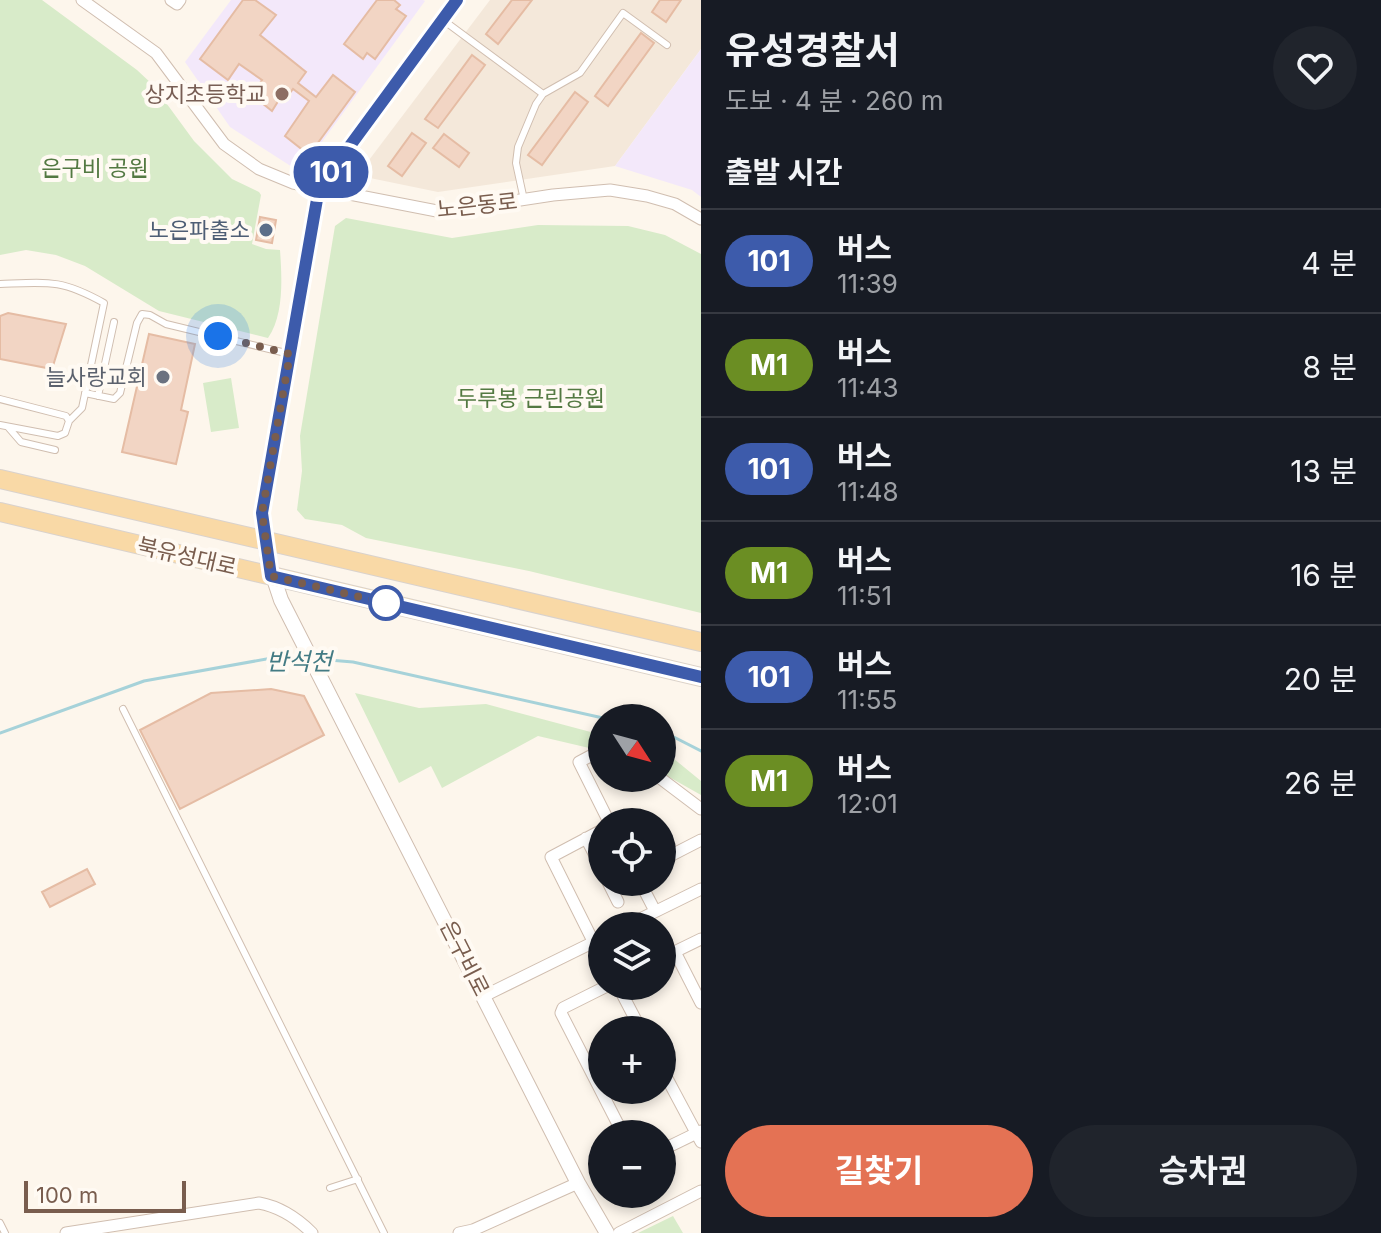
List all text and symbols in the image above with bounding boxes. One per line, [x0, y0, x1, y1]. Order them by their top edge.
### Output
button: heart [1273, 26, 1357, 110]
text: 유성경찰서 [725, 27, 900, 73]
place label: 상지초등학교 [145, 81, 266, 107]
marker: 상지초등학교 [273, 85, 291, 103]
text: 도보 · 4 분 · 260 m [725, 85, 944, 116]
line badge: 101 [285, 146, 377, 198]
text: 출발 시간 [725, 154, 843, 190]
park label: 은구비 공원 [41, 155, 149, 181]
text: 101 [309, 155, 353, 189]
street label: 노은동로 [435, 188, 519, 222]
place label: 노은파출소 [149, 217, 250, 243]
marker: 노은파출소 [257, 221, 275, 239]
text: 버스 [837, 230, 892, 266]
text: 101 [747, 244, 791, 278]
text: 4 분 [1302, 245, 1357, 281]
text: 11:39 [837, 268, 898, 299]
your location [198, 316, 238, 356]
text: 버스 [837, 334, 892, 370]
text: M1 [750, 348, 788, 382]
text: 8 분 [1302, 349, 1357, 385]
place label: 늘사랑교회 [46, 364, 147, 390]
marker: 늘사랑교회 [154, 368, 172, 386]
text: 11:43 [837, 372, 899, 403]
park label: 두루봉 근린공원 [457, 385, 605, 411]
text: 버스 [837, 438, 892, 474]
text: 101 [747, 452, 791, 486]
text: 13 분 [1290, 453, 1357, 489]
text: 11:48 [837, 476, 899, 507]
street label: 북유성대로 [135, 532, 239, 580]
text: 버스 [837, 542, 892, 578]
text: M1 [750, 556, 788, 590]
text: 16 분 [1290, 557, 1357, 593]
text: 11:51 [837, 580, 892, 611]
unlabelled marker [369, 586, 403, 620]
text: 버스 [837, 646, 892, 682]
water label: 반석천 [266, 647, 335, 676]
text: 101 [747, 660, 791, 694]
text: 20 분 [1284, 661, 1357, 697]
text: 11:55 [837, 684, 897, 715]
north arrow [588, 704, 676, 792]
map controls [588, 704, 676, 1208]
text: 버스 [837, 750, 892, 786]
text: M1 [750, 764, 788, 798]
text: 26 분 [1284, 765, 1357, 801]
text: 12:01 [837, 788, 898, 819]
button: locate [588, 808, 676, 896]
button: layers [588, 912, 676, 1000]
street label: 은구비로 [435, 916, 495, 1000]
button: + [588, 1016, 676, 1104]
button: − [588, 1120, 676, 1208]
button: 길찾기 [725, 1125, 1033, 1217]
button: 승차권 [1049, 1125, 1357, 1217]
scale bar [24, 1177, 186, 1213]
text: 100 m [36, 1182, 98, 1208]

